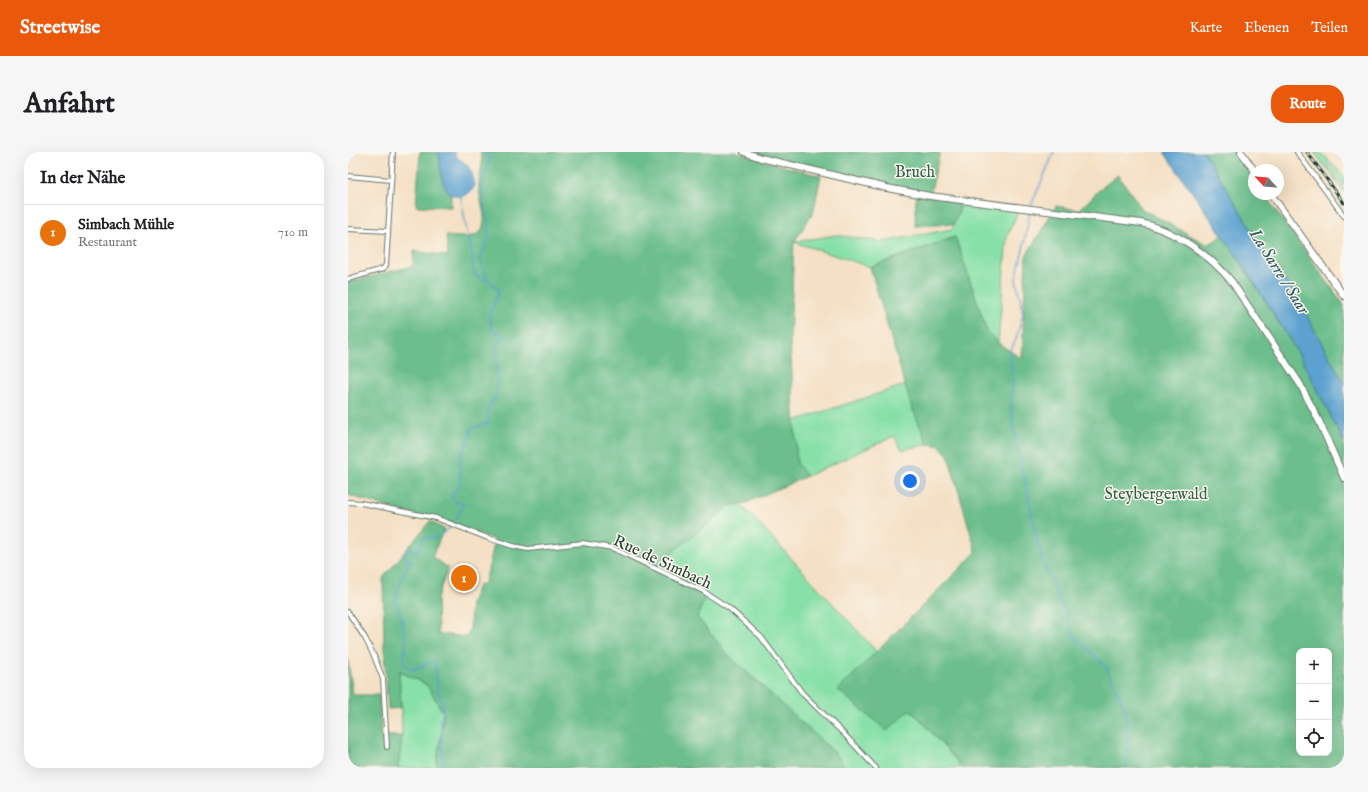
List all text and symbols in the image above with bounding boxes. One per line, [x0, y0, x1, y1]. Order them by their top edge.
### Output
text: Streetwise [20, 16, 100, 40]
text: Karte [1190, 19, 1222, 37]
text: Ebenen [1244, 19, 1289, 37]
text: Teilen [1311, 19, 1348, 37]
button: Route [1271, 85, 1344, 123]
text: Anfahrt [24, 87, 115, 122]
park label: Bruch [895, 163, 936, 183]
north arrow [1248, 164, 1284, 200]
text: In der Nähe [40, 168, 125, 189]
text: Simbach Mühle [78, 215, 174, 234]
text: 1 [51, 224, 55, 241]
text: 710 m [278, 224, 308, 241]
water label: La Sarre / Saar [1243, 224, 1314, 320]
text: Restaurant [78, 234, 137, 251]
your location [900, 471, 920, 491]
park label: Steybergerwald [1105, 485, 1208, 505]
street label: Rue de Simbach [610, 531, 715, 595]
pin: 1 [451, 563, 477, 593]
map controls [1296, 648, 1332, 756]
button: + [1296, 648, 1332, 684]
button: − [1296, 684, 1332, 720]
button: locate [1296, 720, 1332, 756]

